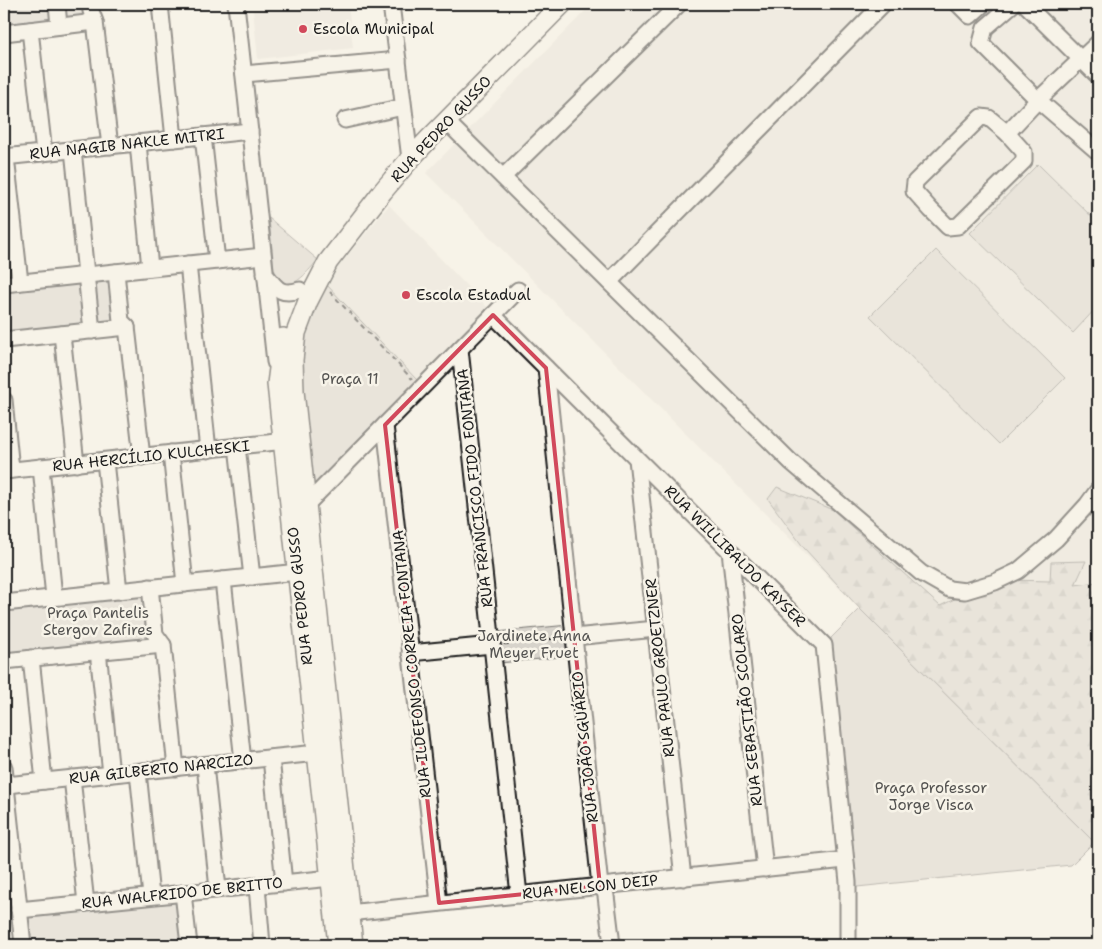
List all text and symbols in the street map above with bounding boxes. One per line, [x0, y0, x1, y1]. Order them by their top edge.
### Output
place label: Escola Municipal [313, 19, 434, 39]
marker: Escola Municipal [297, 23, 309, 35]
street label: RUA PEDRO GUSSO [386, 71, 496, 187]
street label: RUA NAGIB NAKLE MITRI [29, 124, 225, 164]
place label: Escola Estadual [416, 285, 531, 305]
marker: Escola Estadual [400, 289, 412, 301]
street label: RUA FRANCISCO FIDO FONTANA [453, 368, 497, 608]
park label: Praça 11 [321, 369, 379, 389]
street label: RUA HERCÍLIO KULCHESKI [51, 435, 251, 476]
street label: RUA WILLIBALDO KAYSER [660, 481, 810, 631]
street label: RUA PEDRO GUSSO [283, 526, 317, 666]
street label: RUA ILDEFONSO CORREIA FONTANA [388, 529, 436, 799]
street label: RUA PAULO GROETZNER [641, 578, 679, 758]
park label: Praça Pantelis Stergov Zafires [43, 603, 153, 640]
street label: RUA SEBASTIÃO SCOLARO [725, 613, 767, 807]
park label: Jardinete Anna Meyer Fruet [477, 626, 591, 663]
street label: RUA JOÃO SGUÁRIO [565, 670, 603, 824]
street label: RUA GILBERTO NARCIZO [68, 749, 254, 789]
park label: Praça Professor Jorge Visca [875, 778, 987, 815]
street label: RUA NELSON DEIP [521, 870, 659, 904]
street label: RUA WALFRIDO DE BRITTO [80, 872, 284, 914]

